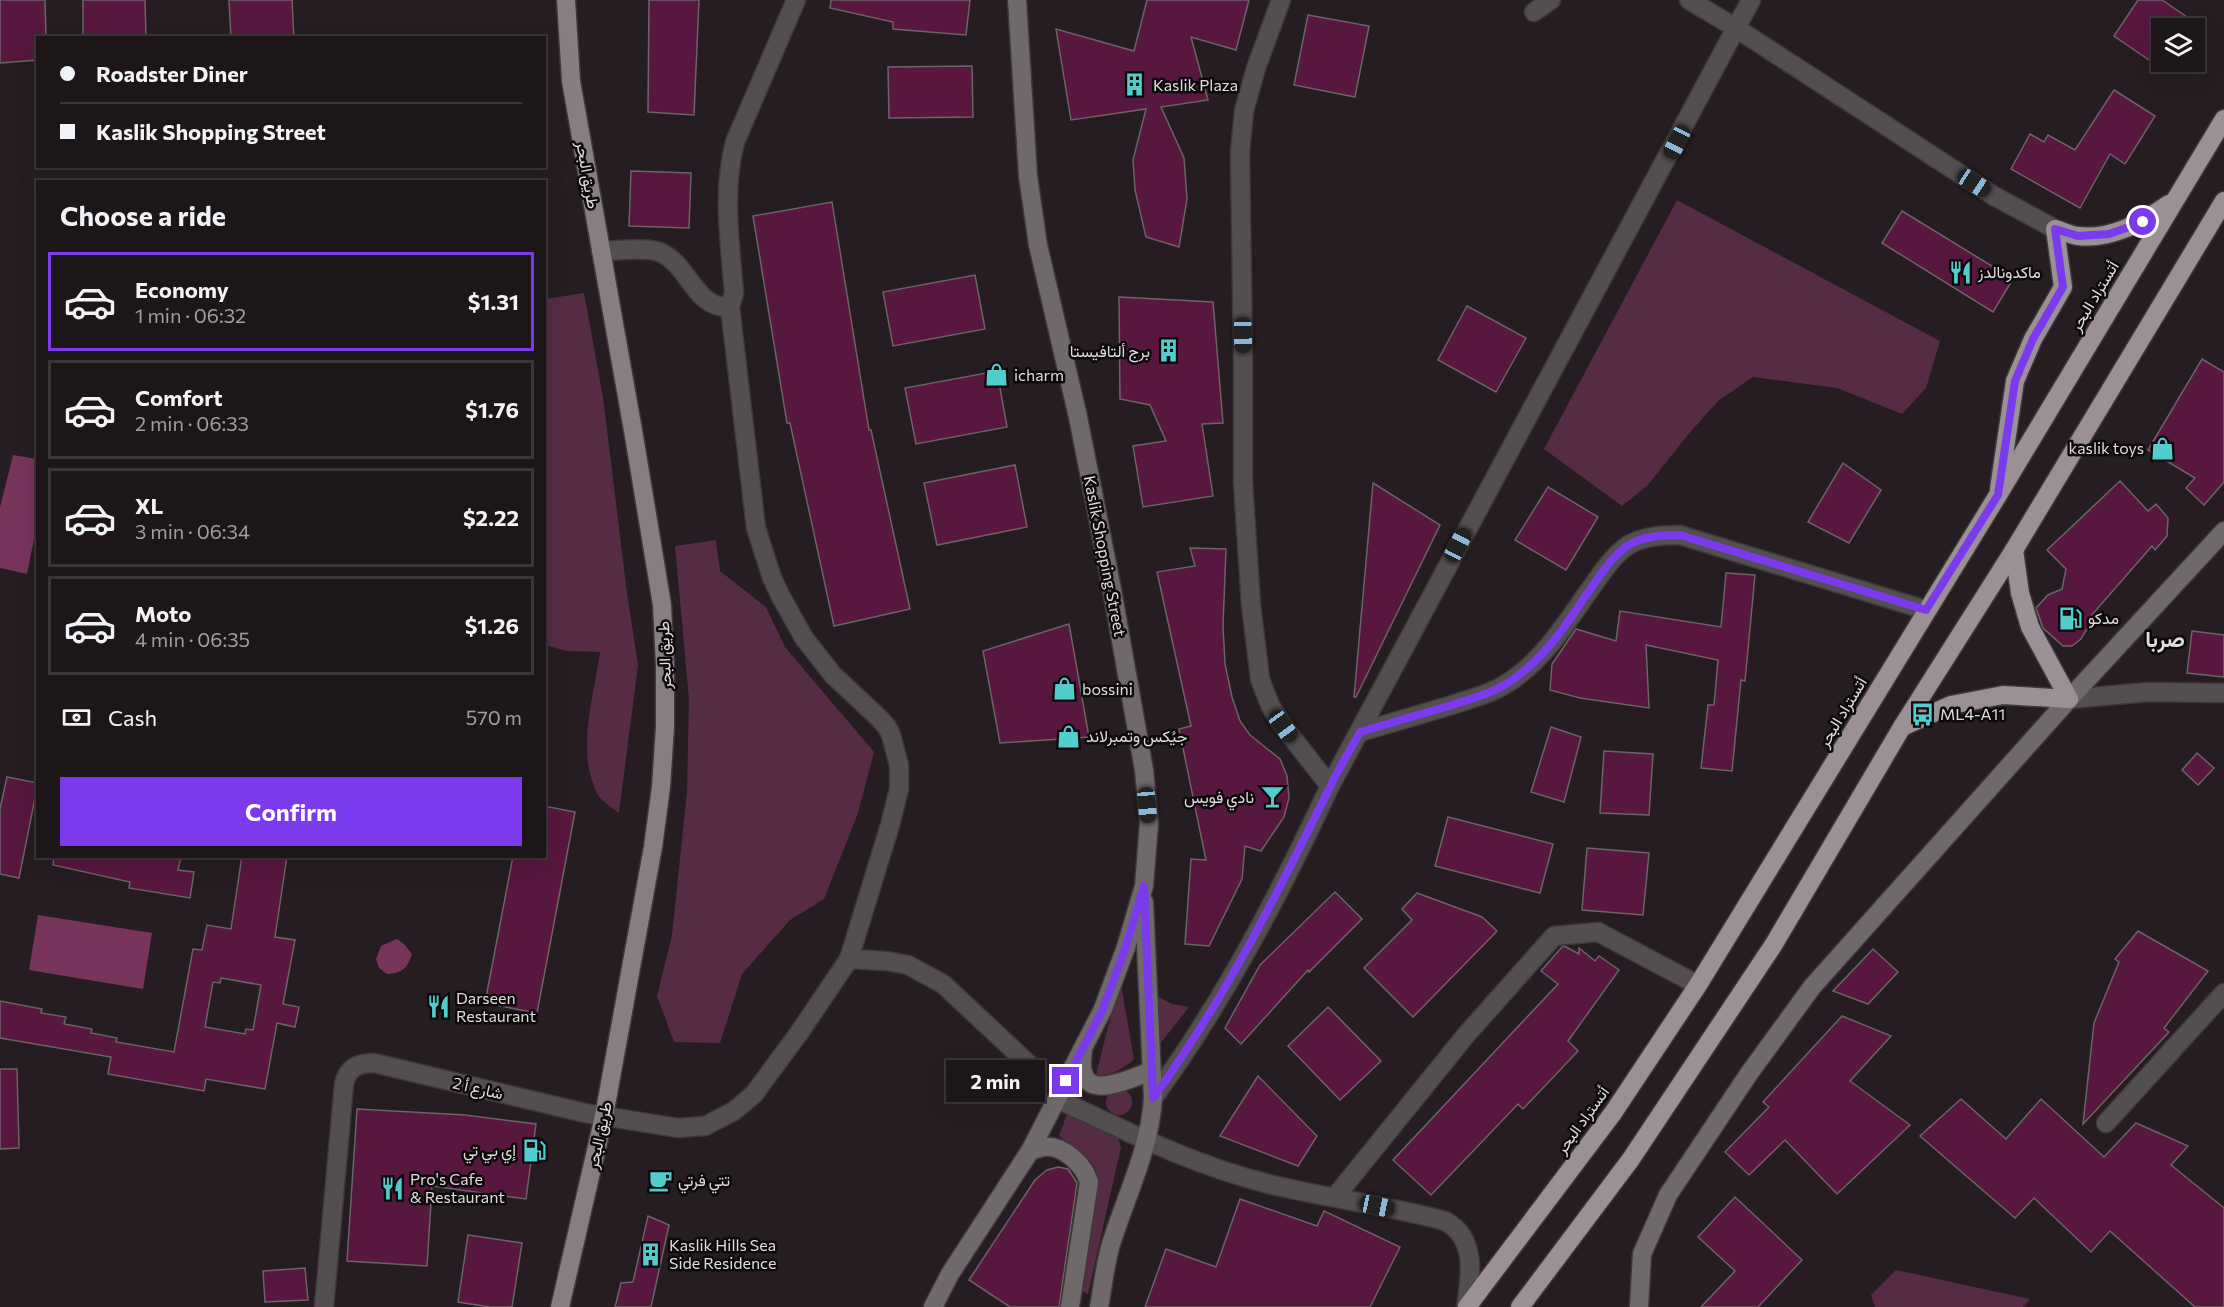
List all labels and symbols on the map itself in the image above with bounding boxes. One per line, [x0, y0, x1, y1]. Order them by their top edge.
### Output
building icon: Kaslik Plaza [1122, 72, 1148, 98]
place label: Kaslik Plaza [1153, 75, 1238, 94]
car [1661, 122, 1693, 162]
street label: طريق البحر [571, 139, 604, 210]
car [1954, 166, 1994, 200]
route start [2129, 208, 2156, 235]
street label: أتستراد البحر [2065, 257, 2124, 336]
restaurant icon: ماكدونالدز [1947, 259, 1973, 285]
place label: ماكدونالدز [1977, 262, 2041, 283]
car [1234, 317, 1252, 353]
building icon: برج ألتافيستا [1155, 338, 1181, 364]
place label: برج ألتافيستا [1070, 341, 1150, 363]
shop icon: icharm [983, 362, 1009, 388]
place label: icharm [1014, 365, 1064, 384]
shop icon: kaslik toys [2149, 435, 2175, 461]
place label: kaslik toys [2069, 438, 2144, 457]
street label: Kaslik Shopping Street [1081, 474, 1131, 638]
car [1442, 525, 1474, 565]
fuel station icon: مدكو [2057, 605, 2083, 631]
place label: مدكو [2088, 608, 2119, 629]
street label: طريق البحر [653, 621, 676, 690]
district label: صربا [2145, 625, 2185, 653]
street label: أتستراد البحر [1813, 673, 1872, 752]
shop icon: bossini [1051, 676, 1077, 702]
place label: bossini [1082, 679, 1133, 698]
bus stop icon: ML4-A11 [1909, 701, 1935, 727]
place label: ML4-A11 [1940, 704, 2005, 723]
car [1265, 706, 1301, 746]
shop icon: جيُكس وتمبرلاند [1055, 723, 1081, 749]
place label: جيُكس وتمبرلاند [1086, 726, 1188, 747]
bar icon: نادي فويس [1259, 784, 1285, 810]
car [1136, 786, 1158, 824]
place label: نادي فويس [1184, 787, 1254, 811]
place label: Darseen Restaurant [456, 988, 537, 1025]
restaurant icon: Darseen Restaurant [425, 994, 451, 1020]
callout: 2 min [946, 1060, 1045, 1102]
route end [1052, 1067, 1079, 1094]
street label: شارع أ 2 [450, 1073, 505, 1105]
street label: أتستراد البحر [1550, 1082, 1614, 1159]
street label: طريق البحر [582, 1100, 617, 1171]
fuel station icon: إي بي تي [521, 1137, 547, 1163]
place label: إي بي تي [463, 1140, 516, 1164]
cafe icon: تتي فرتي [647, 1167, 673, 1193]
place label: Pro's Cafe & Restaurant [410, 1169, 505, 1206]
place label: تتي فرتي [678, 1170, 730, 1194]
restaurant icon: Pro's Cafe & Restaurant [379, 1175, 405, 1201]
car [1358, 1193, 1396, 1219]
place label: Kaslik Hills Sea Side Residence [669, 1235, 776, 1272]
building icon: Kaslik Hills Sea Side Residence [638, 1241, 664, 1267]

